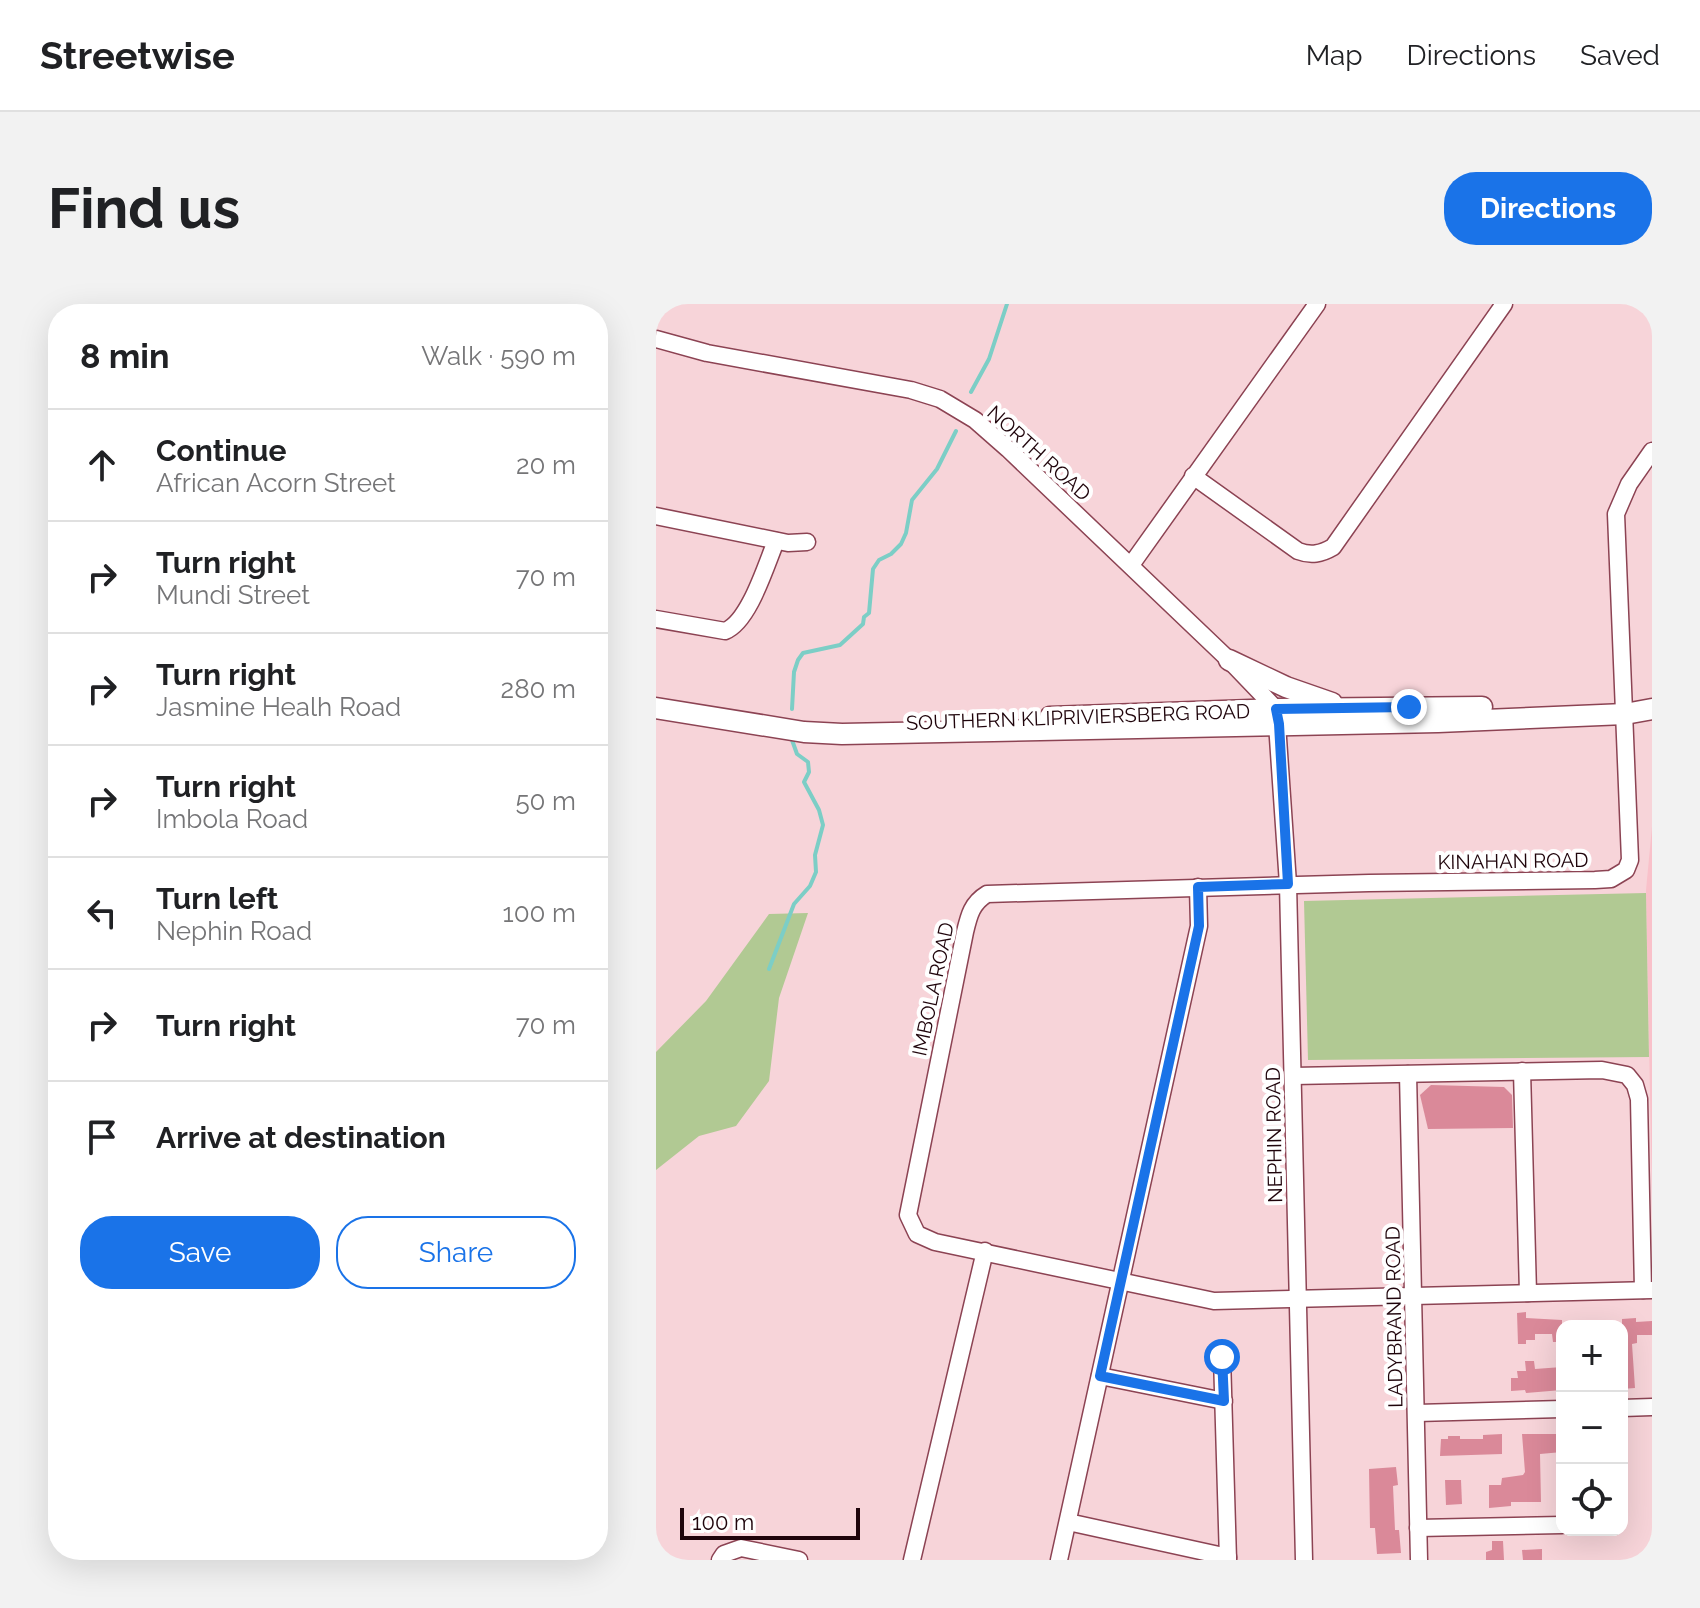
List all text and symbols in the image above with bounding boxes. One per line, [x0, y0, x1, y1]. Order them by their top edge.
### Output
text: Streetwise [40, 33, 235, 78]
text: Map [1306, 39, 1363, 72]
text: Directions [1407, 39, 1536, 72]
text: Saved [1580, 39, 1660, 72]
button: Directions [1444, 172, 1652, 245]
text: Find us [48, 175, 240, 241]
text: 8 min [80, 336, 170, 376]
text: Walk · 590 m [421, 341, 576, 371]
street label: NORTH ROAD [982, 400, 1096, 506]
text: Continue [156, 433, 287, 468]
icon: ahead [80, 443, 124, 487]
text: 20 m [516, 450, 576, 480]
text: African Acorn Street [156, 468, 396, 498]
text: Turn right [156, 545, 296, 580]
icon: right [80, 555, 124, 599]
text: 70 m [516, 562, 576, 592]
text: Mundi Street [156, 580, 310, 610]
text: Turn right [156, 657, 296, 692]
icon: right [80, 667, 124, 711]
text: 280 m [501, 674, 576, 704]
route end [1391, 689, 1427, 725]
text: Jasmine Healh Road [156, 692, 401, 722]
street label: SOUTHERN KLIPRIVIERSBERG ROAD [906, 699, 1250, 735]
text: Turn right [156, 769, 296, 804]
icon: right [80, 779, 124, 823]
text: 50 m [515, 786, 576, 816]
text: Imbola Road [156, 804, 308, 834]
street label: KINAHAN ROAD [1437, 848, 1589, 874]
text: Turn left [156, 881, 278, 916]
icon: left [80, 891, 124, 935]
text: 100 m [503, 898, 576, 928]
text: Nephin Road [156, 916, 312, 946]
street label: IMBOLA ROAD [907, 920, 959, 1058]
icon: right [80, 1003, 124, 1047]
text: Turn right [156, 1008, 296, 1043]
text: 70 m [516, 1010, 576, 1040]
street label: NEPHIN ROAD [1261, 1067, 1287, 1203]
icon: arrive [80, 1115, 124, 1159]
text: Arrive at destination [156, 1120, 446, 1155]
button: Save [80, 1216, 320, 1289]
button: Share [336, 1216, 576, 1289]
street label: LADYBRAND ROAD [1380, 1226, 1408, 1408]
map controls [1556, 1320, 1628, 1536]
button: + [1556, 1320, 1628, 1392]
route start [1204, 1339, 1240, 1375]
button: − [1556, 1392, 1628, 1464]
button: locate [1556, 1464, 1628, 1536]
scale bar [680, 1504, 860, 1540]
text: 100 m [692, 1509, 754, 1535]

